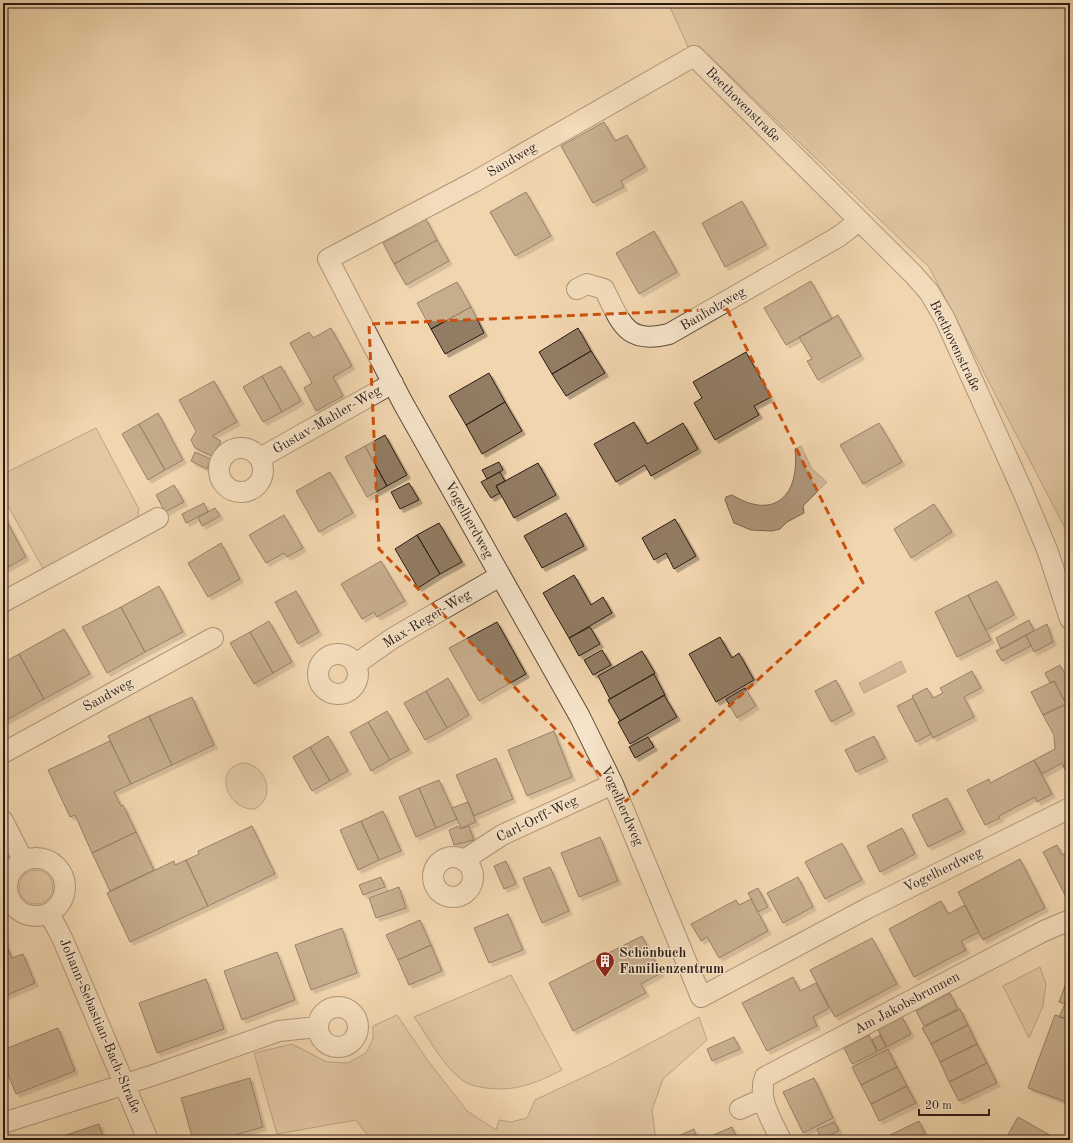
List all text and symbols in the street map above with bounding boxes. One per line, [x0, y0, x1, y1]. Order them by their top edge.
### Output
street label: Beethovenstraße [703, 65, 783, 145]
street label: Sandweg [485, 140, 540, 180]
street label: Banholzweg [678, 285, 748, 333]
street label: Beethovenstraße [927, 298, 983, 394]
street label: Gustav-Mahler-Weg [270, 383, 384, 457]
street label: Vogelherdweg [442, 479, 496, 561]
street label: Max-Reger-Weg [380, 587, 474, 651]
street label: Sandweg [81, 675, 136, 714]
street label: Vogelherdweg [598, 764, 646, 848]
street label: Carl-Orff-Weg [494, 793, 580, 845]
street label: Vogelherdweg [902, 845, 985, 895]
street label: Johann-Sebastian-Bach-Straße [57, 937, 143, 1115]
place label: Schönbuch Familienzentrum [619, 946, 724, 976]
building icon: Schönbuch Familienzentrum [594, 950, 616, 978]
street label: Am Jakobsbrunnen [852, 969, 962, 1037]
scale bar [919, 1091, 989, 1117]
text: 20 m [925, 1100, 952, 1112]

